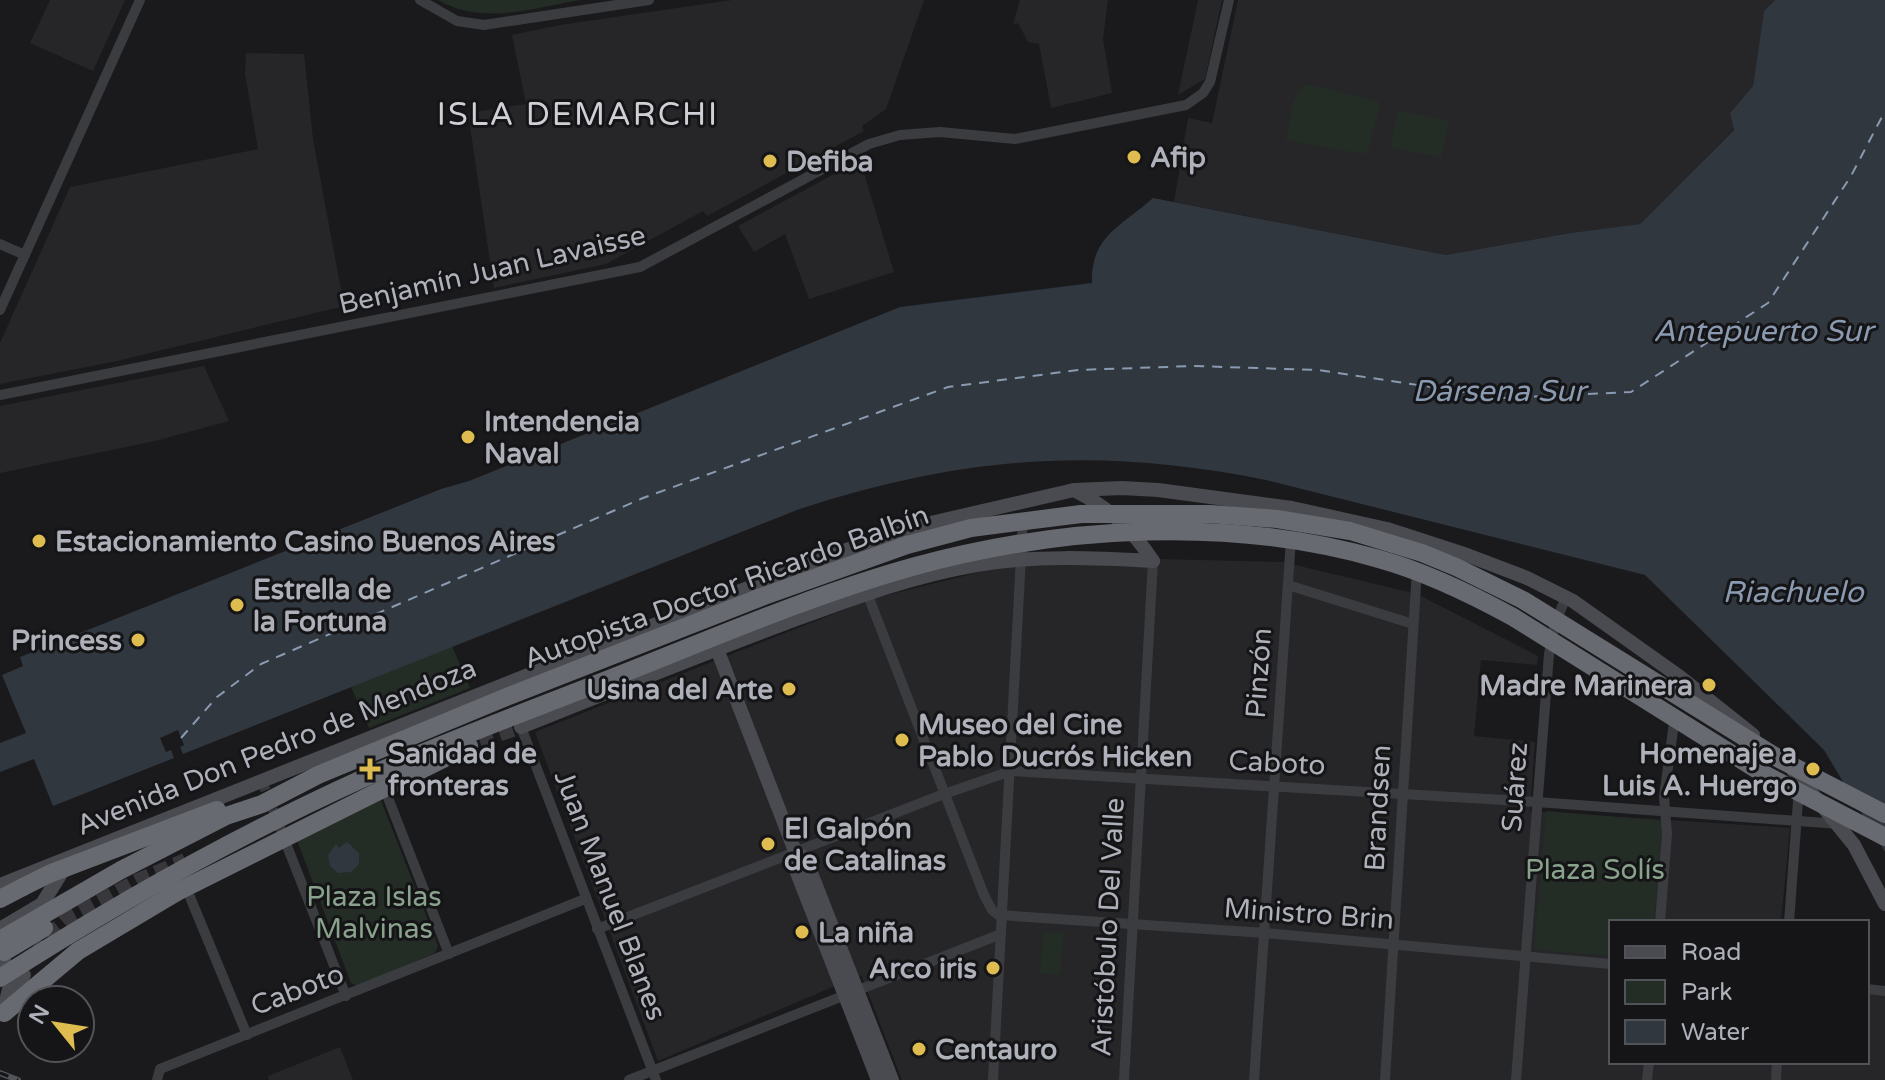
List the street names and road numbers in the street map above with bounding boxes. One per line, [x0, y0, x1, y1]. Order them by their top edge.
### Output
street label: Benjamín Juan Lavaisse [335, 218, 649, 322]
street label: Autopista Doctor Ricardo Balbín [519, 498, 933, 676]
street label: Pinzón [1239, 627, 1279, 719]
street label: Avenida Don Pedro de Mendoza [71, 651, 481, 843]
street label: Suárez [1495, 741, 1535, 833]
street label: Caboto [1227, 743, 1326, 783]
street label: Brandsen [1358, 744, 1398, 872]
street label: Juan Manuel Blanes [547, 765, 673, 1025]
street label: Aristóbulo Del Valle [1084, 797, 1132, 1057]
street label: Ministro Brin [1223, 891, 1395, 937]
street label: Caboto [246, 957, 349, 1023]

